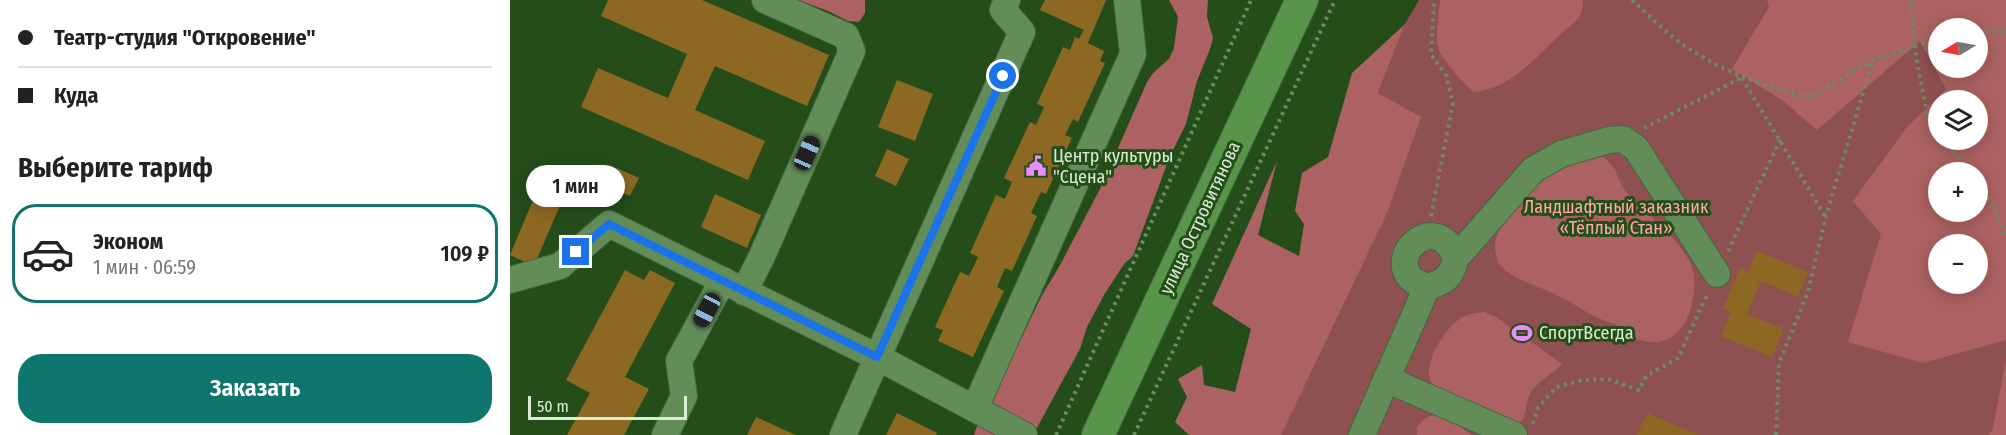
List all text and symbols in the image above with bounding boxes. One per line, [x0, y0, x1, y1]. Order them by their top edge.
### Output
north arrow [1928, 18, 1988, 78]
map controls [1928, 18, 1988, 294]
text: Театр-студия "Откровение" [54, 24, 316, 51]
route start [989, 62, 1016, 89]
text: Куда [54, 82, 98, 109]
button: layers [1928, 90, 1988, 150]
car [791, 133, 823, 173]
street label: улица Островитянова [1155, 138, 1245, 298]
place label: Центр культуры "Сцена" [1053, 145, 1174, 188]
text: Выберите тариф [18, 152, 213, 184]
public building icon: Центр культуры "Сцена" [1024, 154, 1048, 178]
button: + [1928, 162, 1988, 222]
callout: 1 мин [526, 165, 626, 207]
text: 1 мин [552, 174, 599, 198]
park label: Ландшафтный заказник «Тёплый Стан» [1524, 196, 1709, 239]
icon: car [21, 227, 75, 281]
text: Эконом [93, 228, 163, 255]
button: − [1928, 234, 1988, 294]
route end [562, 238, 589, 265]
text: 109 ₽ [441, 240, 489, 267]
text: 1 мин · 06:59 [93, 255, 196, 279]
car [691, 290, 723, 330]
sports icon: СпортВсегда [1510, 321, 1534, 345]
place label: СпортВсегда [1539, 322, 1634, 344]
button: Заказать [18, 354, 492, 423]
scale bar [528, 393, 687, 420]
text: 50 m [537, 397, 569, 416]

